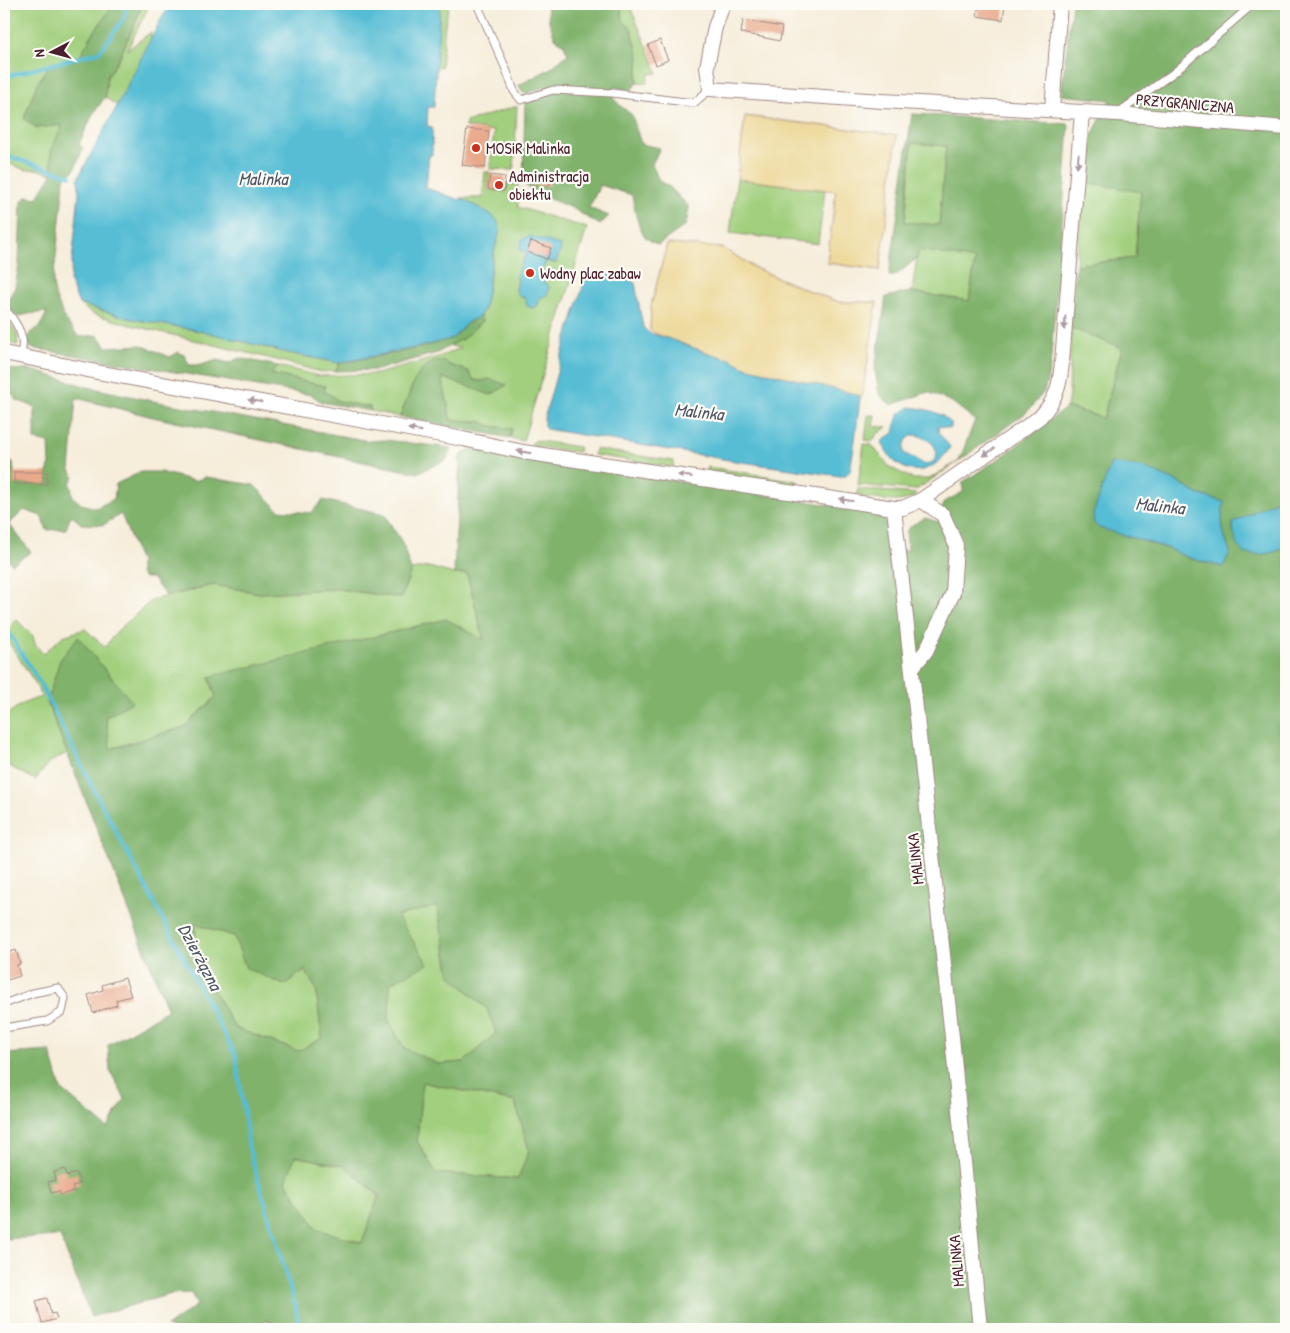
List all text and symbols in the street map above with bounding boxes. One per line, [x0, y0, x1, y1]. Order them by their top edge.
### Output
north arrow [28, 28, 78, 78]
text: N [29, 48, 48, 58]
street label: PRZYGRANICZNA [1135, 88, 1235, 118]
place label: MOSiR Malinka [486, 137, 570, 159]
marker: MOSiR Malinka [470, 142, 482, 154]
one-way arrow [1073, 153, 1081, 169]
place label: Administracja obiektu [509, 165, 589, 205]
water label: Malinka [238, 166, 290, 191]
marker: Administracja obiektu [493, 179, 505, 191]
place label: Wodny plac zabaw [540, 262, 641, 284]
marker: Wodny plac zabaw [524, 267, 536, 279]
one-way arrow [1060, 315, 1068, 331]
one-way arrow [247, 396, 263, 404]
water label: Malinka [673, 396, 727, 427]
one-way arrow [407, 425, 423, 433]
one-way arrow [982, 447, 996, 457]
one-way arrow [516, 448, 532, 456]
one-way arrow [677, 472, 693, 480]
water label: Malinka [1134, 490, 1188, 521]
one-way arrow [837, 496, 853, 504]
street label: MALINKA [901, 832, 929, 886]
water label: Dzierżązna [172, 919, 229, 996]
street label: MALINKA [943, 1234, 969, 1288]

